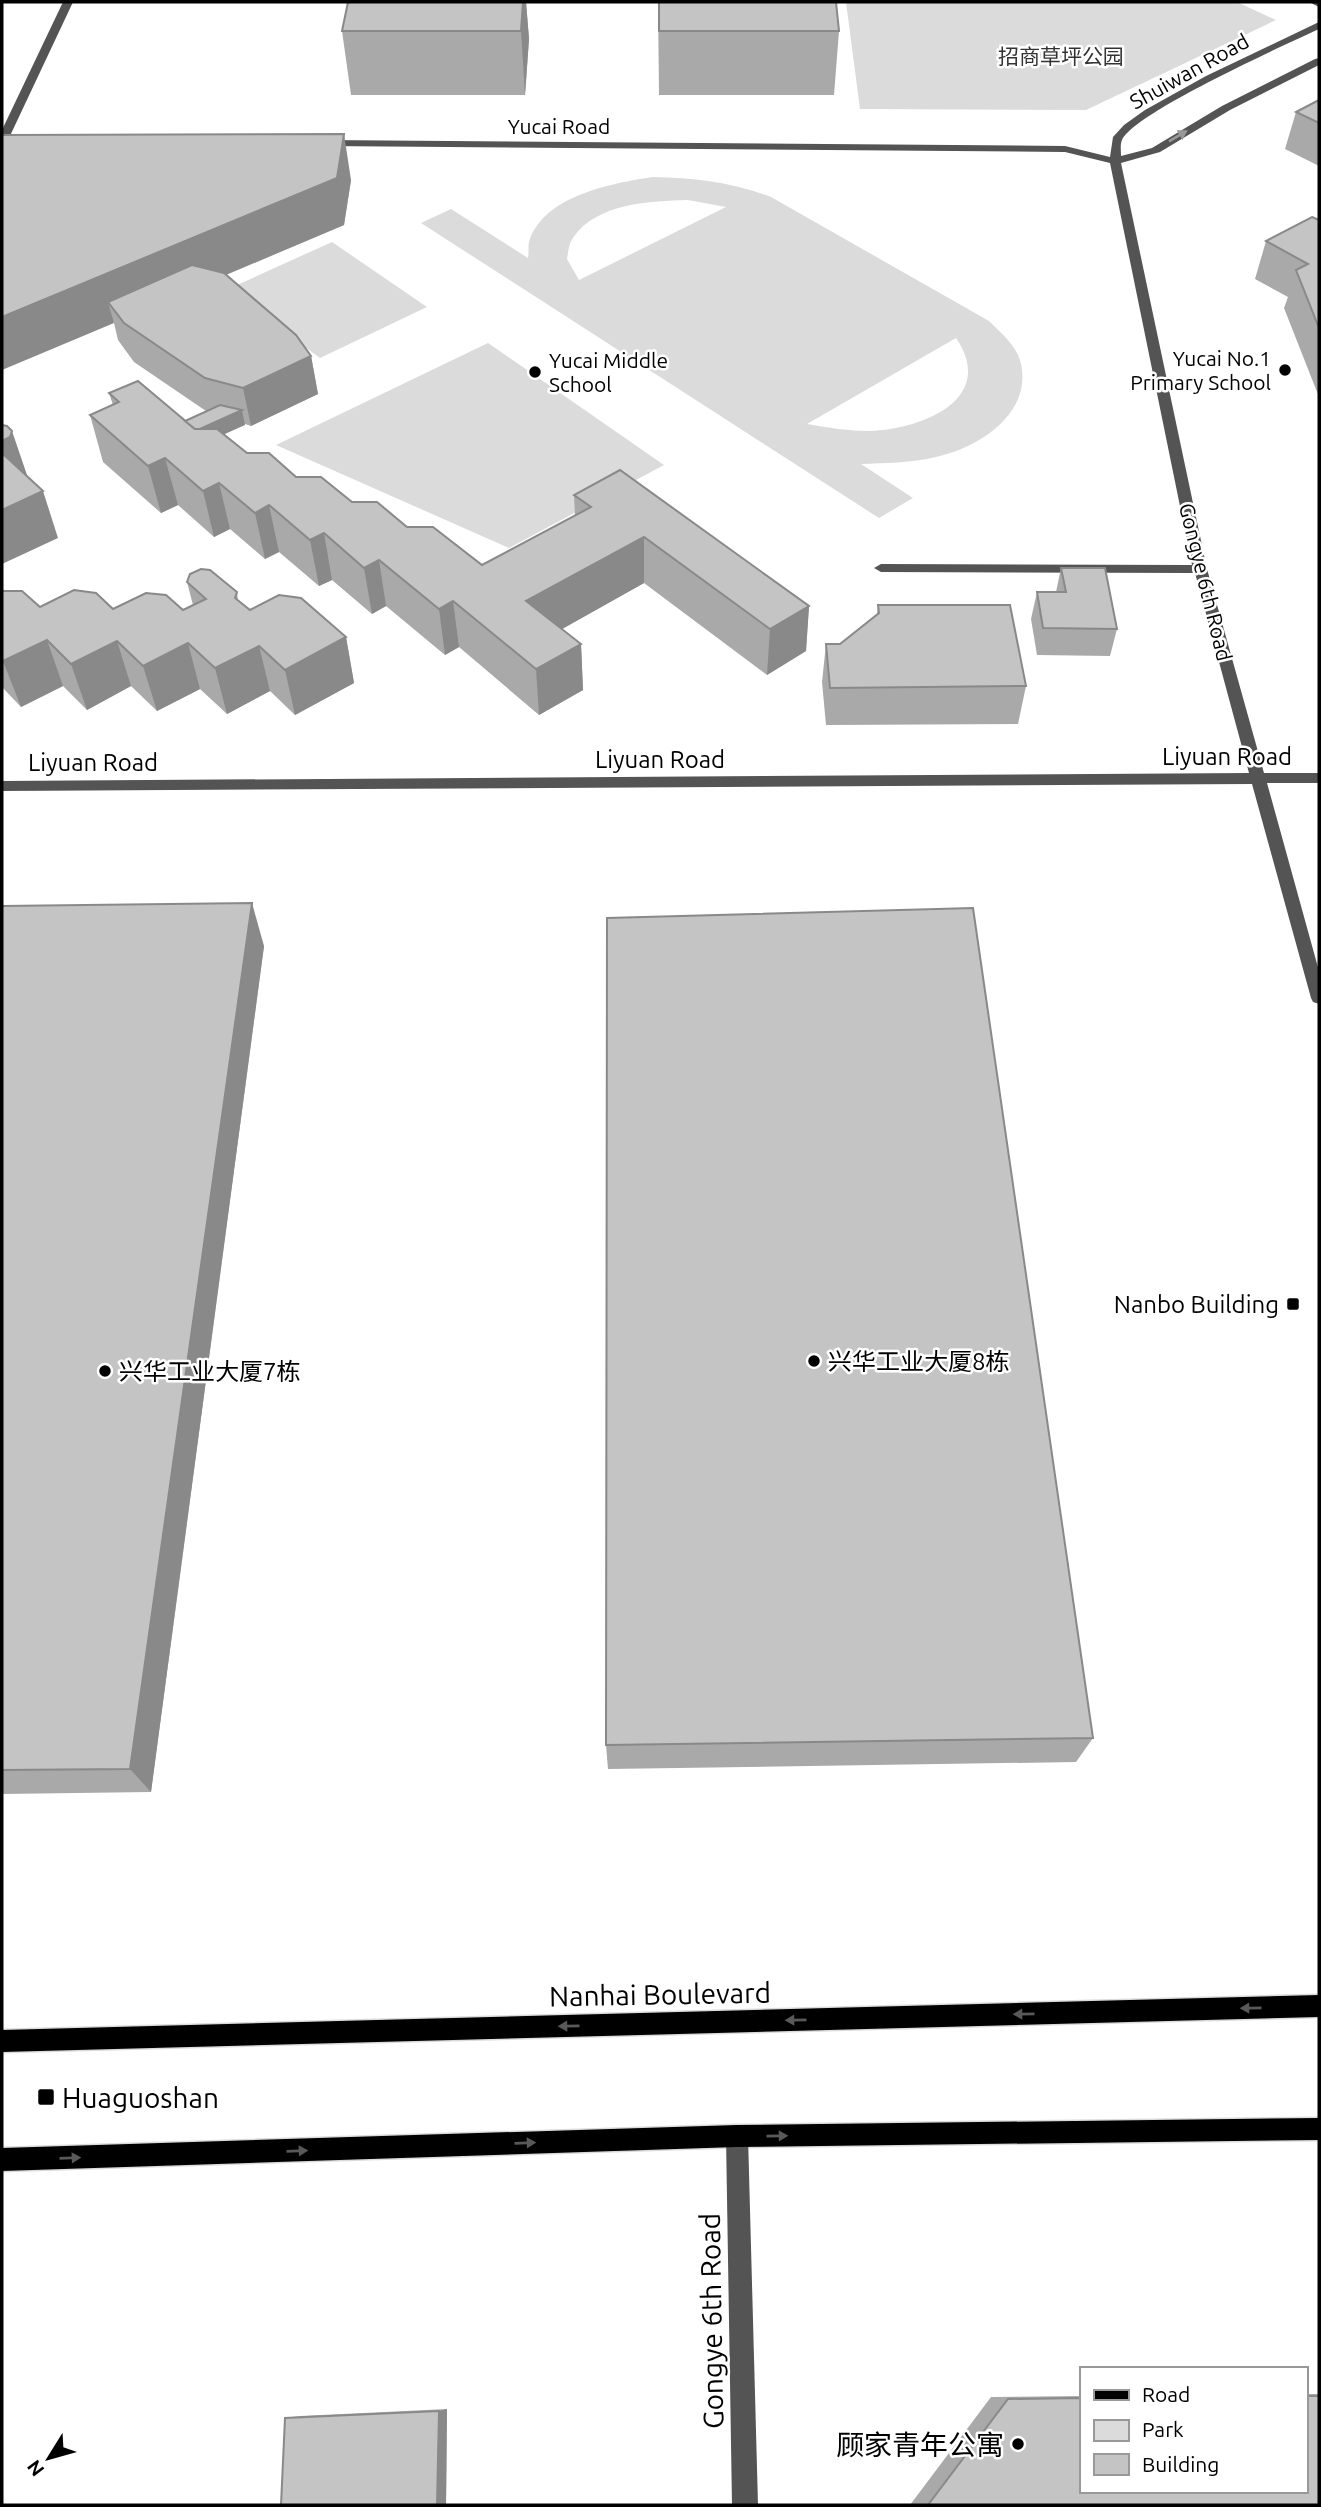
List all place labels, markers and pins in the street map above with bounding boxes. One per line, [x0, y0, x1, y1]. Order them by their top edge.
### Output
place label: Yucai No.1 Primary School [1130, 346, 1271, 394]
place label: Yucai Middle School [549, 348, 668, 396]
marker: Yucai No.1 Primary School [1277, 362, 1293, 378]
marker: Yucai Middle School [527, 364, 543, 380]
place label: Nanbo Building [1114, 1291, 1279, 1318]
marker: Nanbo Building [1285, 1296, 1301, 1312]
place label: 兴华工业大厦8栋 [828, 1348, 1010, 1375]
marker: 兴华工业大厦8栋 [806, 1353, 822, 1369]
place label: 兴华工业大厦7栋 [119, 1358, 301, 1385]
marker: 兴华工业大厦7栋 [97, 1363, 113, 1379]
place label: Huaguoshan [62, 2082, 219, 2113]
marker: Huaguoshan [36, 2087, 56, 2107]
place label: 顾家青年公寓 [836, 2429, 1004, 2460]
marker: 顾家青年公寓 [1010, 2436, 1026, 2452]

